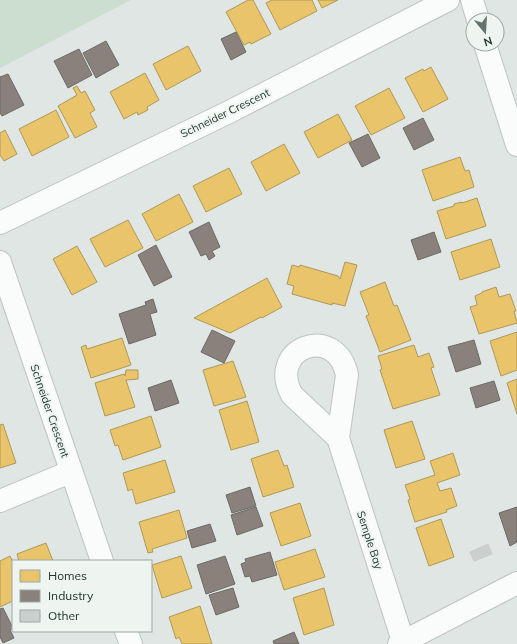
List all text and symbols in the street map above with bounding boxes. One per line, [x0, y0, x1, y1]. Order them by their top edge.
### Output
north arrow [465, 12, 505, 52]
text: N [482, 34, 494, 49]
street label: Schneider Crescent [178, 85, 272, 141]
street label: Schneider Crescent [27, 363, 73, 460]
street label: Semple Bay [354, 509, 386, 571]
legend [12, 560, 152, 632]
text: Homes [48, 568, 87, 583]
text: Industry [48, 588, 94, 603]
text: Other [48, 608, 80, 623]

